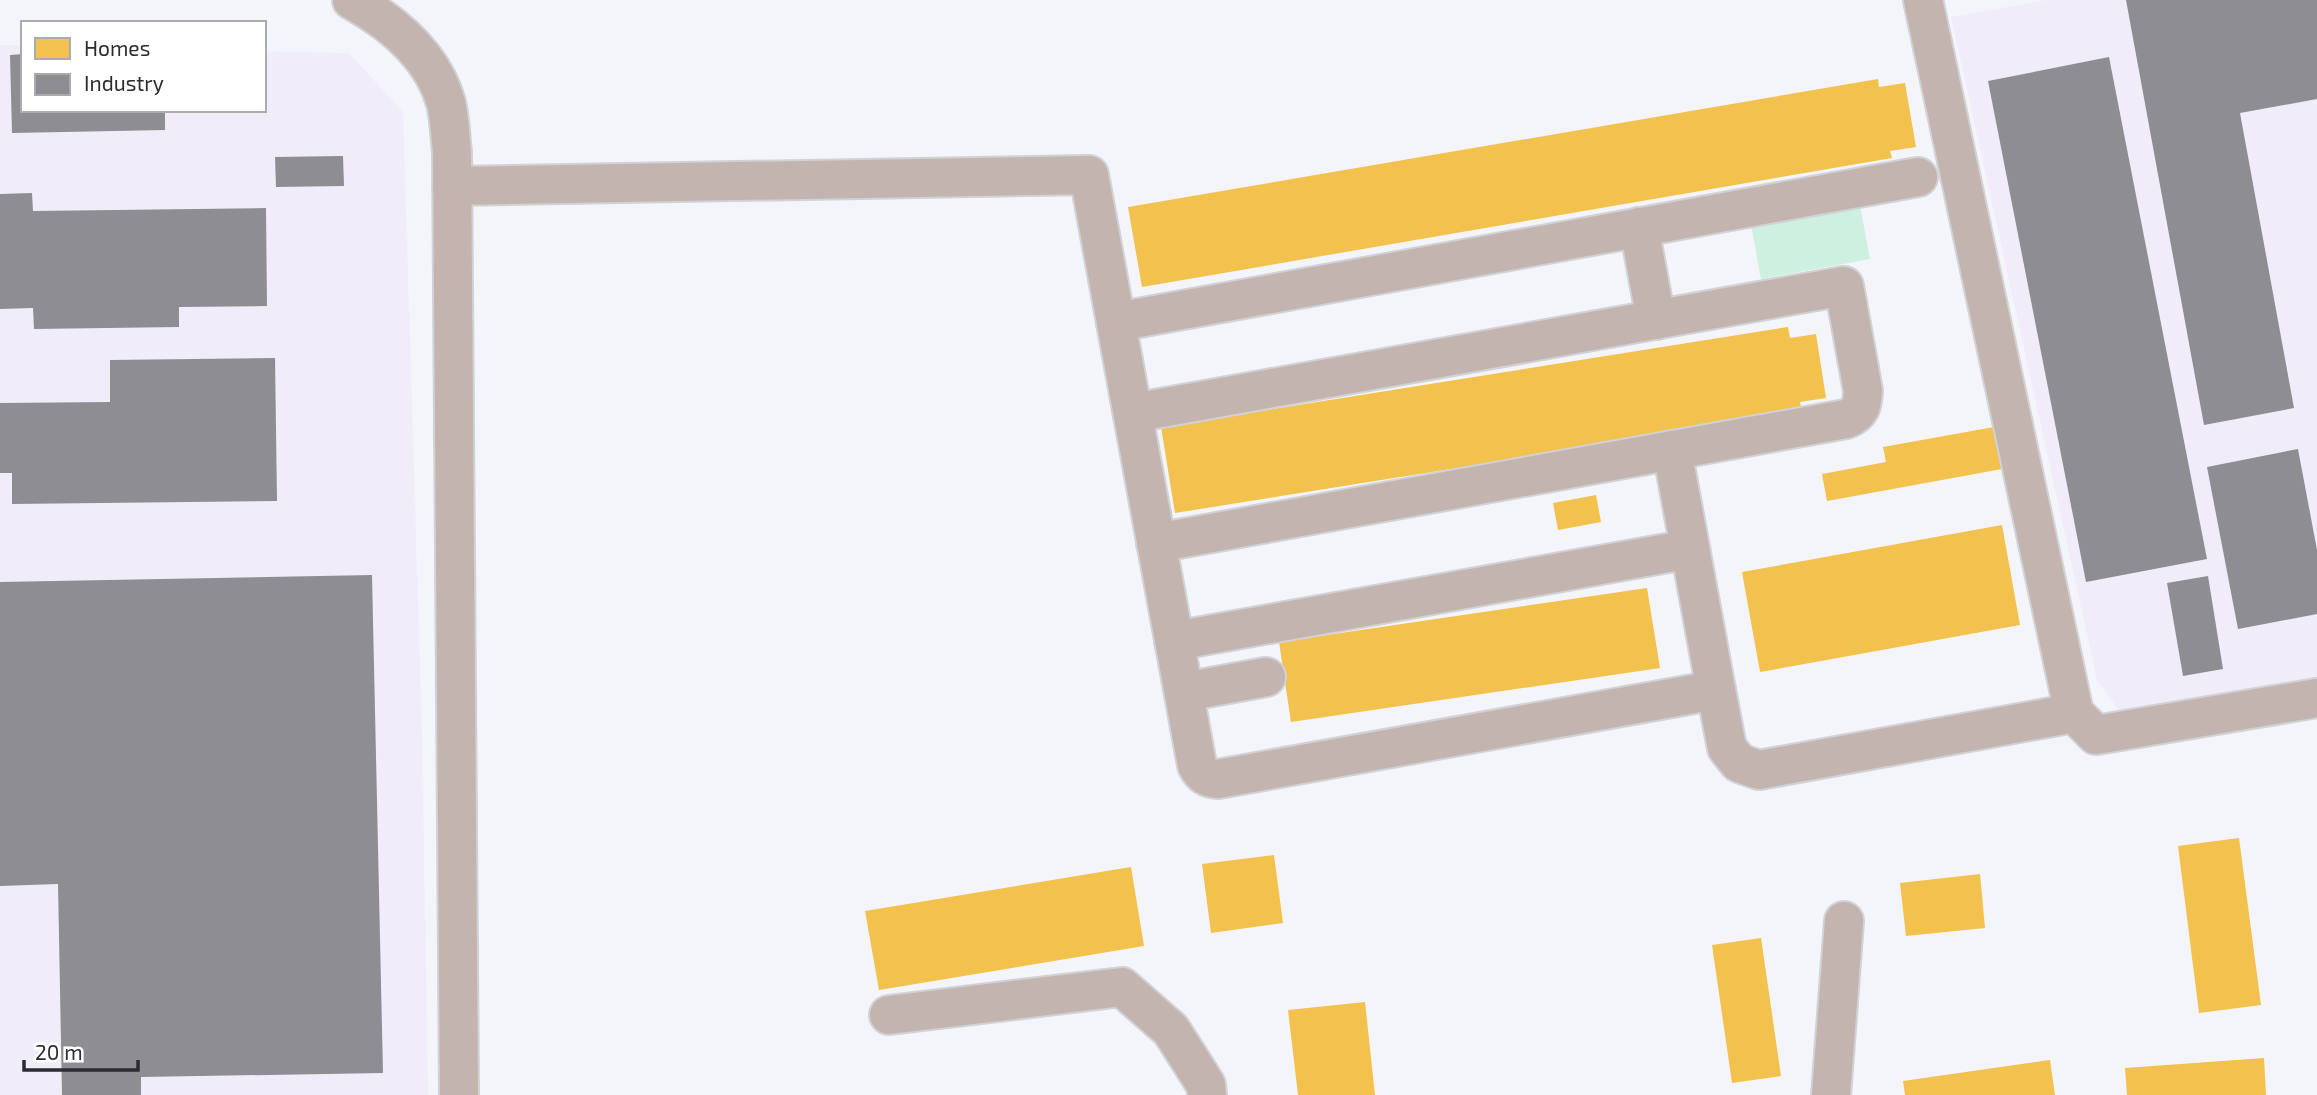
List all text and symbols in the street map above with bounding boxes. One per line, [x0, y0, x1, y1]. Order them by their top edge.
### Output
legend [21, 21, 266, 112]
text: Homes [84, 35, 150, 60]
text: Industry [84, 70, 164, 95]
scale bar [24, 1028, 138, 1072]
text: 20 m [35, 1039, 83, 1064]

